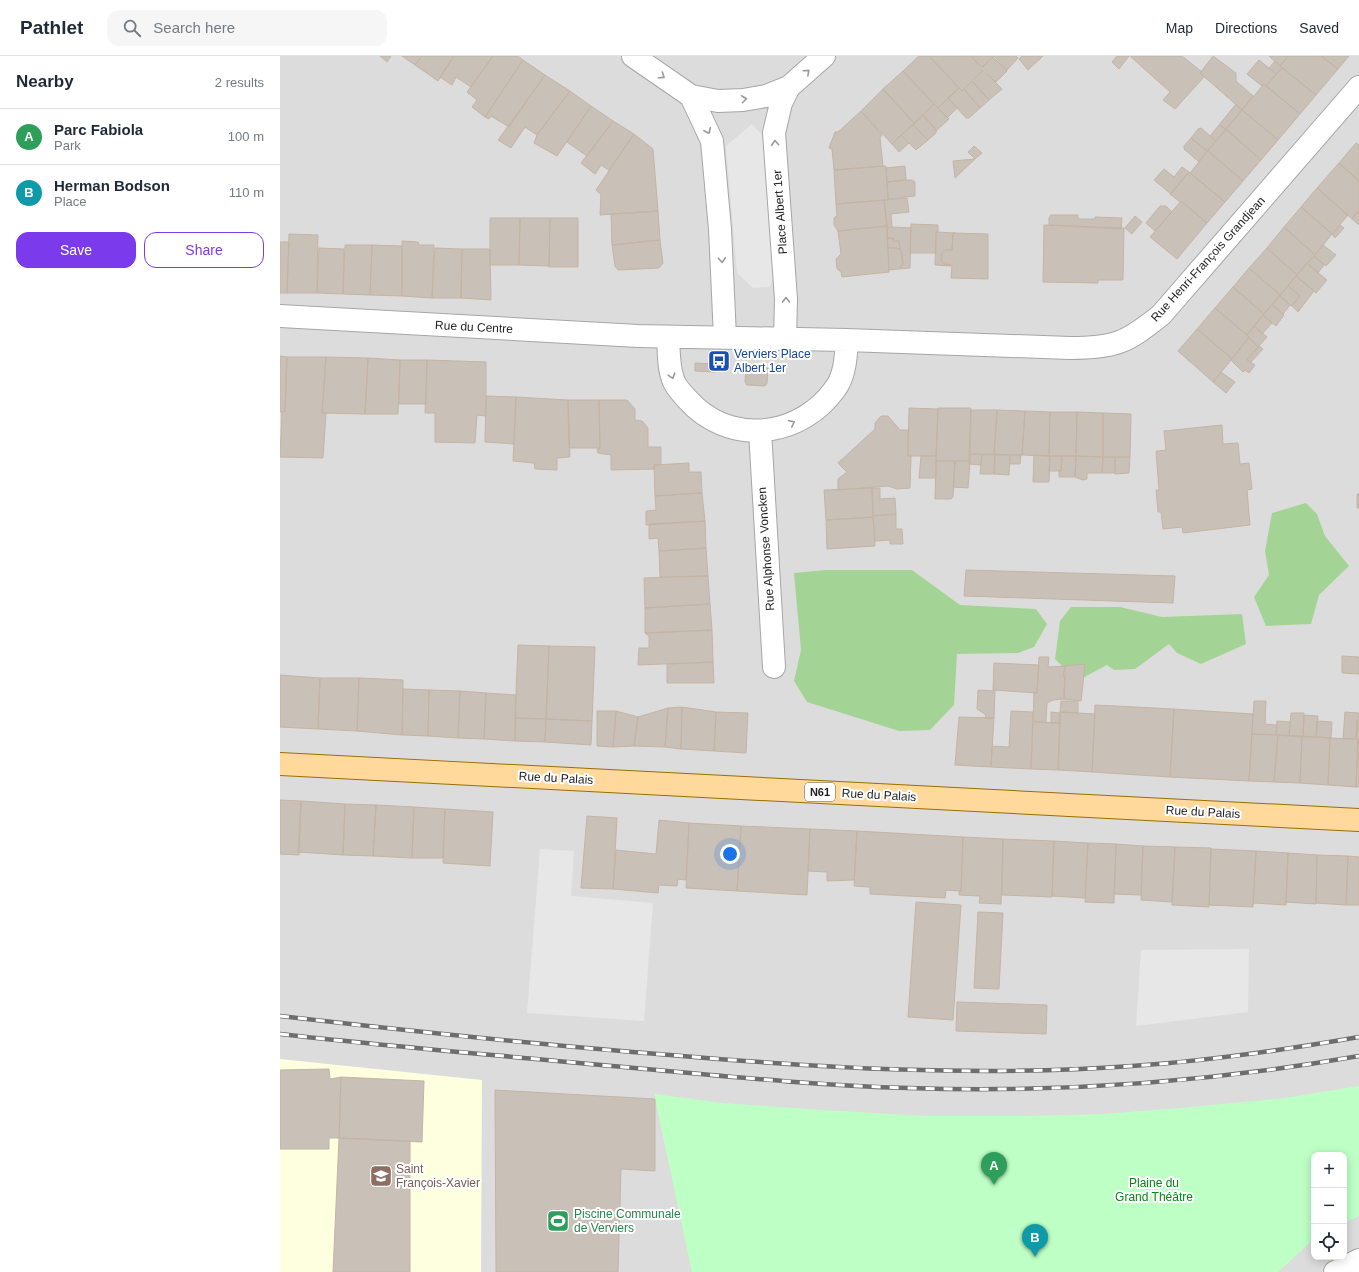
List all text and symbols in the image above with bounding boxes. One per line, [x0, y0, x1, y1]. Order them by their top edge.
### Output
search box [107, 10, 387, 46]
text: Pathlet [20, 17, 83, 38]
icon: search [121, 17, 143, 39]
text: Search here [153, 19, 235, 36]
text: Map [1166, 20, 1193, 36]
text: Directions [1215, 20, 1277, 36]
text: Saved [1299, 20, 1339, 36]
one-way arrow [802, 69, 810, 76]
one-way arrow [658, 71, 665, 78]
text: Nearby [16, 72, 74, 91]
text: 2 results [215, 75, 264, 90]
one-way arrow [741, 95, 747, 104]
text: Parc Fabiola [54, 121, 143, 138]
one-way arrow [703, 127, 711, 135]
text: A [24, 129, 34, 144]
text: 100 m [228, 129, 264, 144]
text: Park [54, 138, 81, 153]
one-way arrow [771, 140, 780, 146]
street label: Place Albert 1er [770, 169, 790, 255]
text: Herman Bodson [54, 177, 170, 194]
text: B [24, 185, 34, 200]
text: 110 m [229, 185, 264, 200]
text: Place [54, 194, 87, 209]
street label: Rue Henri-François Grandjean [1148, 194, 1268, 324]
button: Save [16, 232, 136, 268]
button: Share [144, 232, 264, 268]
one-way arrow [718, 257, 727, 263]
one-way arrow [782, 297, 790, 303]
street label: Rue du Centre [435, 318, 514, 336]
place label: Verviers Place Albert 1er [734, 347, 811, 375]
bus stop icon: Verviers Place Albert 1er [706, 348, 732, 374]
one-way arrow [667, 372, 676, 379]
one-way arrow [788, 420, 795, 428]
street label: Rue Alphonse Voncken [755, 487, 777, 611]
street label: Rue du Palais [518, 769, 594, 787]
road number: N61 [805, 783, 835, 801]
street label: Rue du Palais [841, 786, 917, 804]
street label: Rue du Palais [1165, 803, 1241, 821]
your location [720, 844, 740, 864]
pin: A [981, 1152, 1007, 1185]
map controls [1311, 1152, 1347, 1260]
button: + [1311, 1152, 1347, 1188]
place label: Saint François-Xavier [396, 1162, 480, 1190]
school or university icon: Saint François-Xavier [368, 1163, 394, 1189]
park label: Plaine du Grand Théâtre [1115, 1176, 1193, 1204]
button: − [1311, 1188, 1347, 1224]
place label: Piscine Communale de Verviers [574, 1207, 681, 1235]
sports icon: Piscine Communale de Verviers [545, 1208, 571, 1234]
pin: B [1022, 1224, 1048, 1257]
button: locate [1311, 1224, 1347, 1260]

